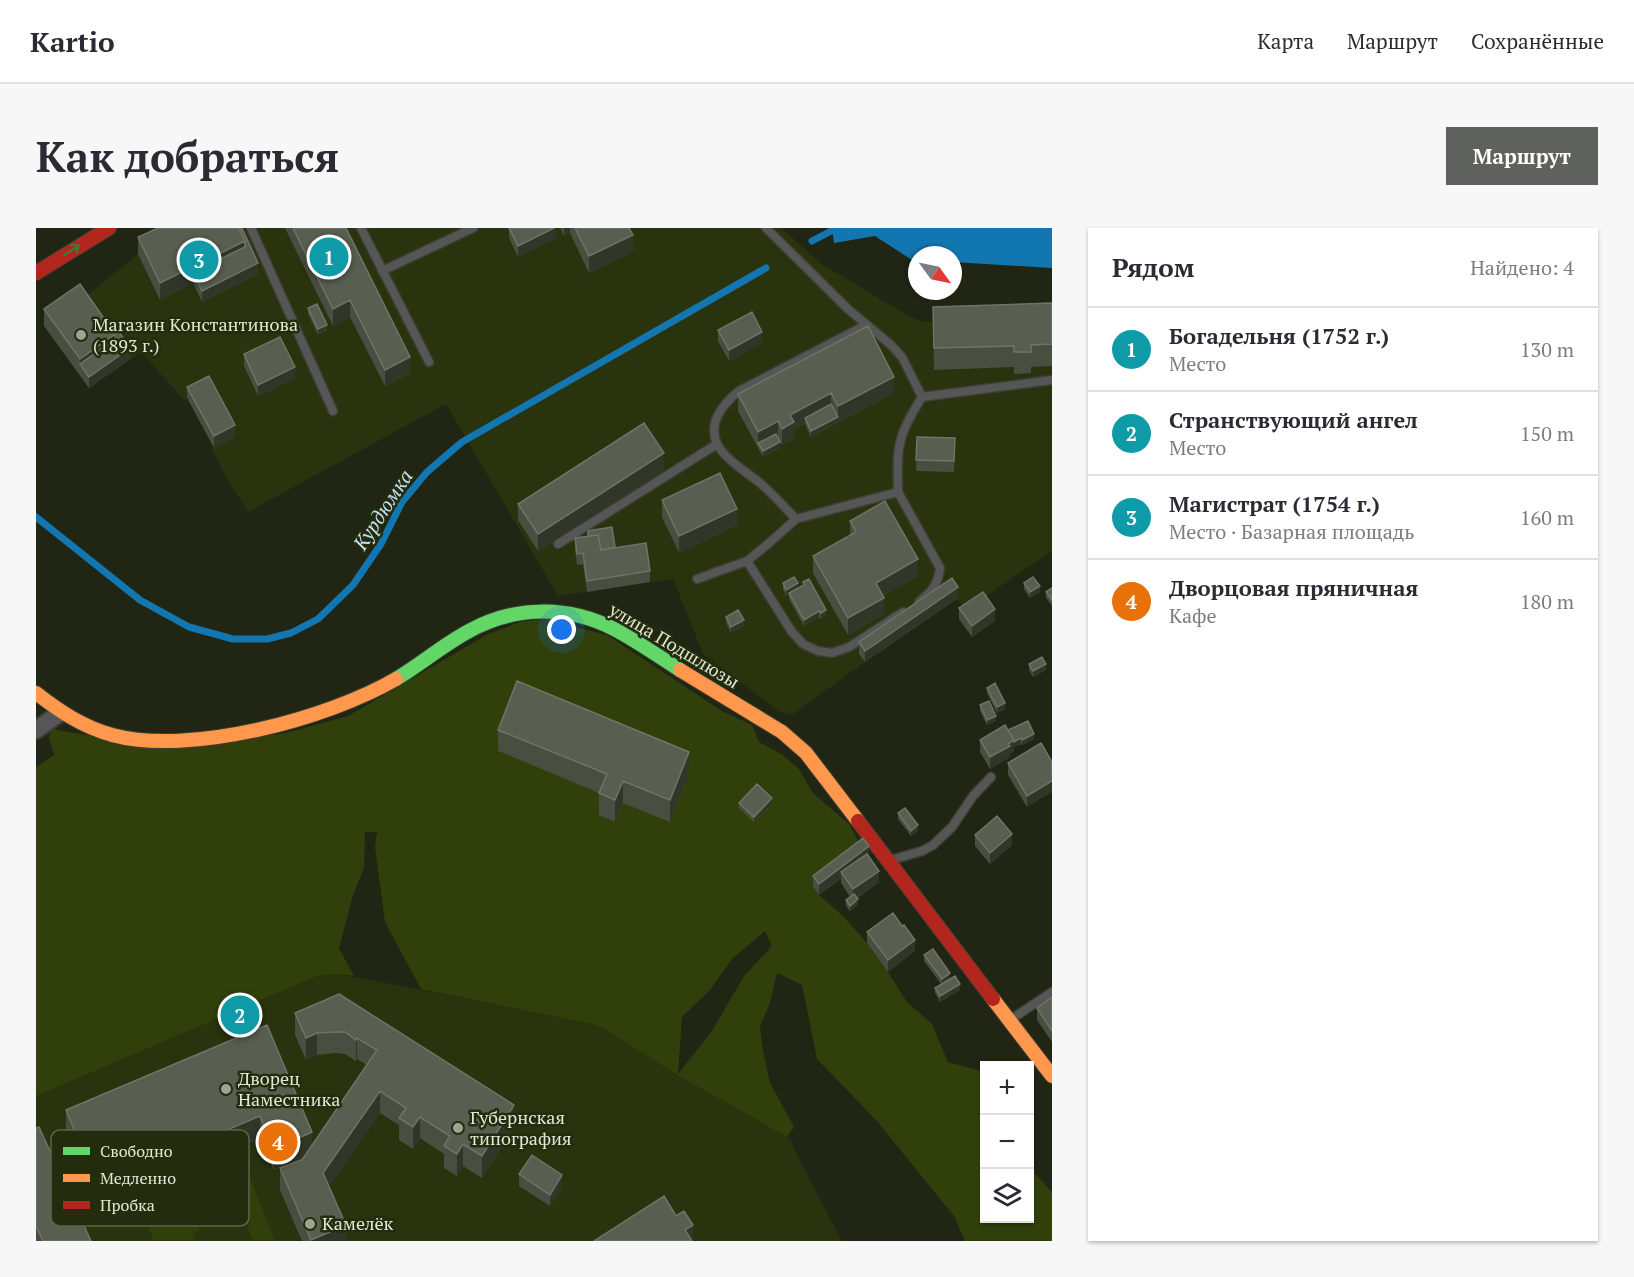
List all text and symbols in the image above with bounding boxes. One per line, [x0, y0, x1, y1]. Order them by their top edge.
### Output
text: Kartio [30, 23, 115, 60]
text: Карта [1257, 27, 1314, 55]
text: Маршрут [1347, 27, 1438, 55]
text: Сохранённые [1471, 27, 1604, 55]
button: Маршрут [1446, 127, 1598, 185]
text: Как добраться [36, 128, 339, 184]
pin: 1 [310, 234, 348, 279]
pin: 3 [180, 237, 218, 282]
one-way arrow [63, 244, 80, 256]
north arrow [908, 246, 962, 300]
text: Рядом [1112, 250, 1195, 284]
text: Найдено: 4 [1470, 254, 1574, 281]
place label: Магазин Константинова (1893 г.) [93, 312, 298, 357]
text: Богадельня (1752 г.) [1169, 321, 1389, 350]
marker: Магазин Константинова (1893 г.) [74, 328, 88, 342]
text: 1 [1126, 336, 1137, 363]
text: 130 m [1520, 336, 1574, 363]
text: Место [1169, 350, 1226, 377]
text: Странствующий ангел [1169, 405, 1418, 434]
text: 2 [1126, 420, 1137, 447]
text: 150 m [1520, 420, 1574, 447]
text: Место [1169, 434, 1226, 461]
water label: Курдюмка [346, 464, 419, 556]
text: Магистрат (1754 г.) [1169, 489, 1380, 518]
text: 3 [1126, 504, 1137, 531]
text: 160 m [1520, 504, 1574, 531]
text: Место · Базарная площадь [1169, 518, 1414, 545]
text: Дворцовая пряничная [1169, 573, 1418, 602]
text: 4 [1126, 588, 1137, 615]
text: 180 m [1520, 588, 1574, 615]
street label: улица Подшлюзы [604, 596, 744, 693]
text: Кафе [1169, 602, 1217, 629]
your location [547, 615, 576, 644]
pin: 2 [220, 992, 260, 1038]
map controls [980, 1061, 1034, 1223]
button: + [980, 1061, 1034, 1115]
place label: Дворец Наместника [238, 1066, 340, 1111]
marker: Дворец Наместника [219, 1082, 233, 1096]
place label: Губернская типография [470, 1105, 572, 1150]
button: − [980, 1115, 1034, 1169]
pin: 4 [258, 1120, 298, 1164]
marker: Губернская типография [451, 1121, 465, 1135]
legend [51, 1130, 249, 1226]
text: Свободно [100, 1140, 173, 1162]
text: Медленно [100, 1167, 176, 1189]
button: layers [980, 1169, 1034, 1223]
text: Пробка [100, 1194, 155, 1216]
place label: Камелёк [322, 1211, 393, 1235]
marker: Камелёк [303, 1217, 317, 1231]

